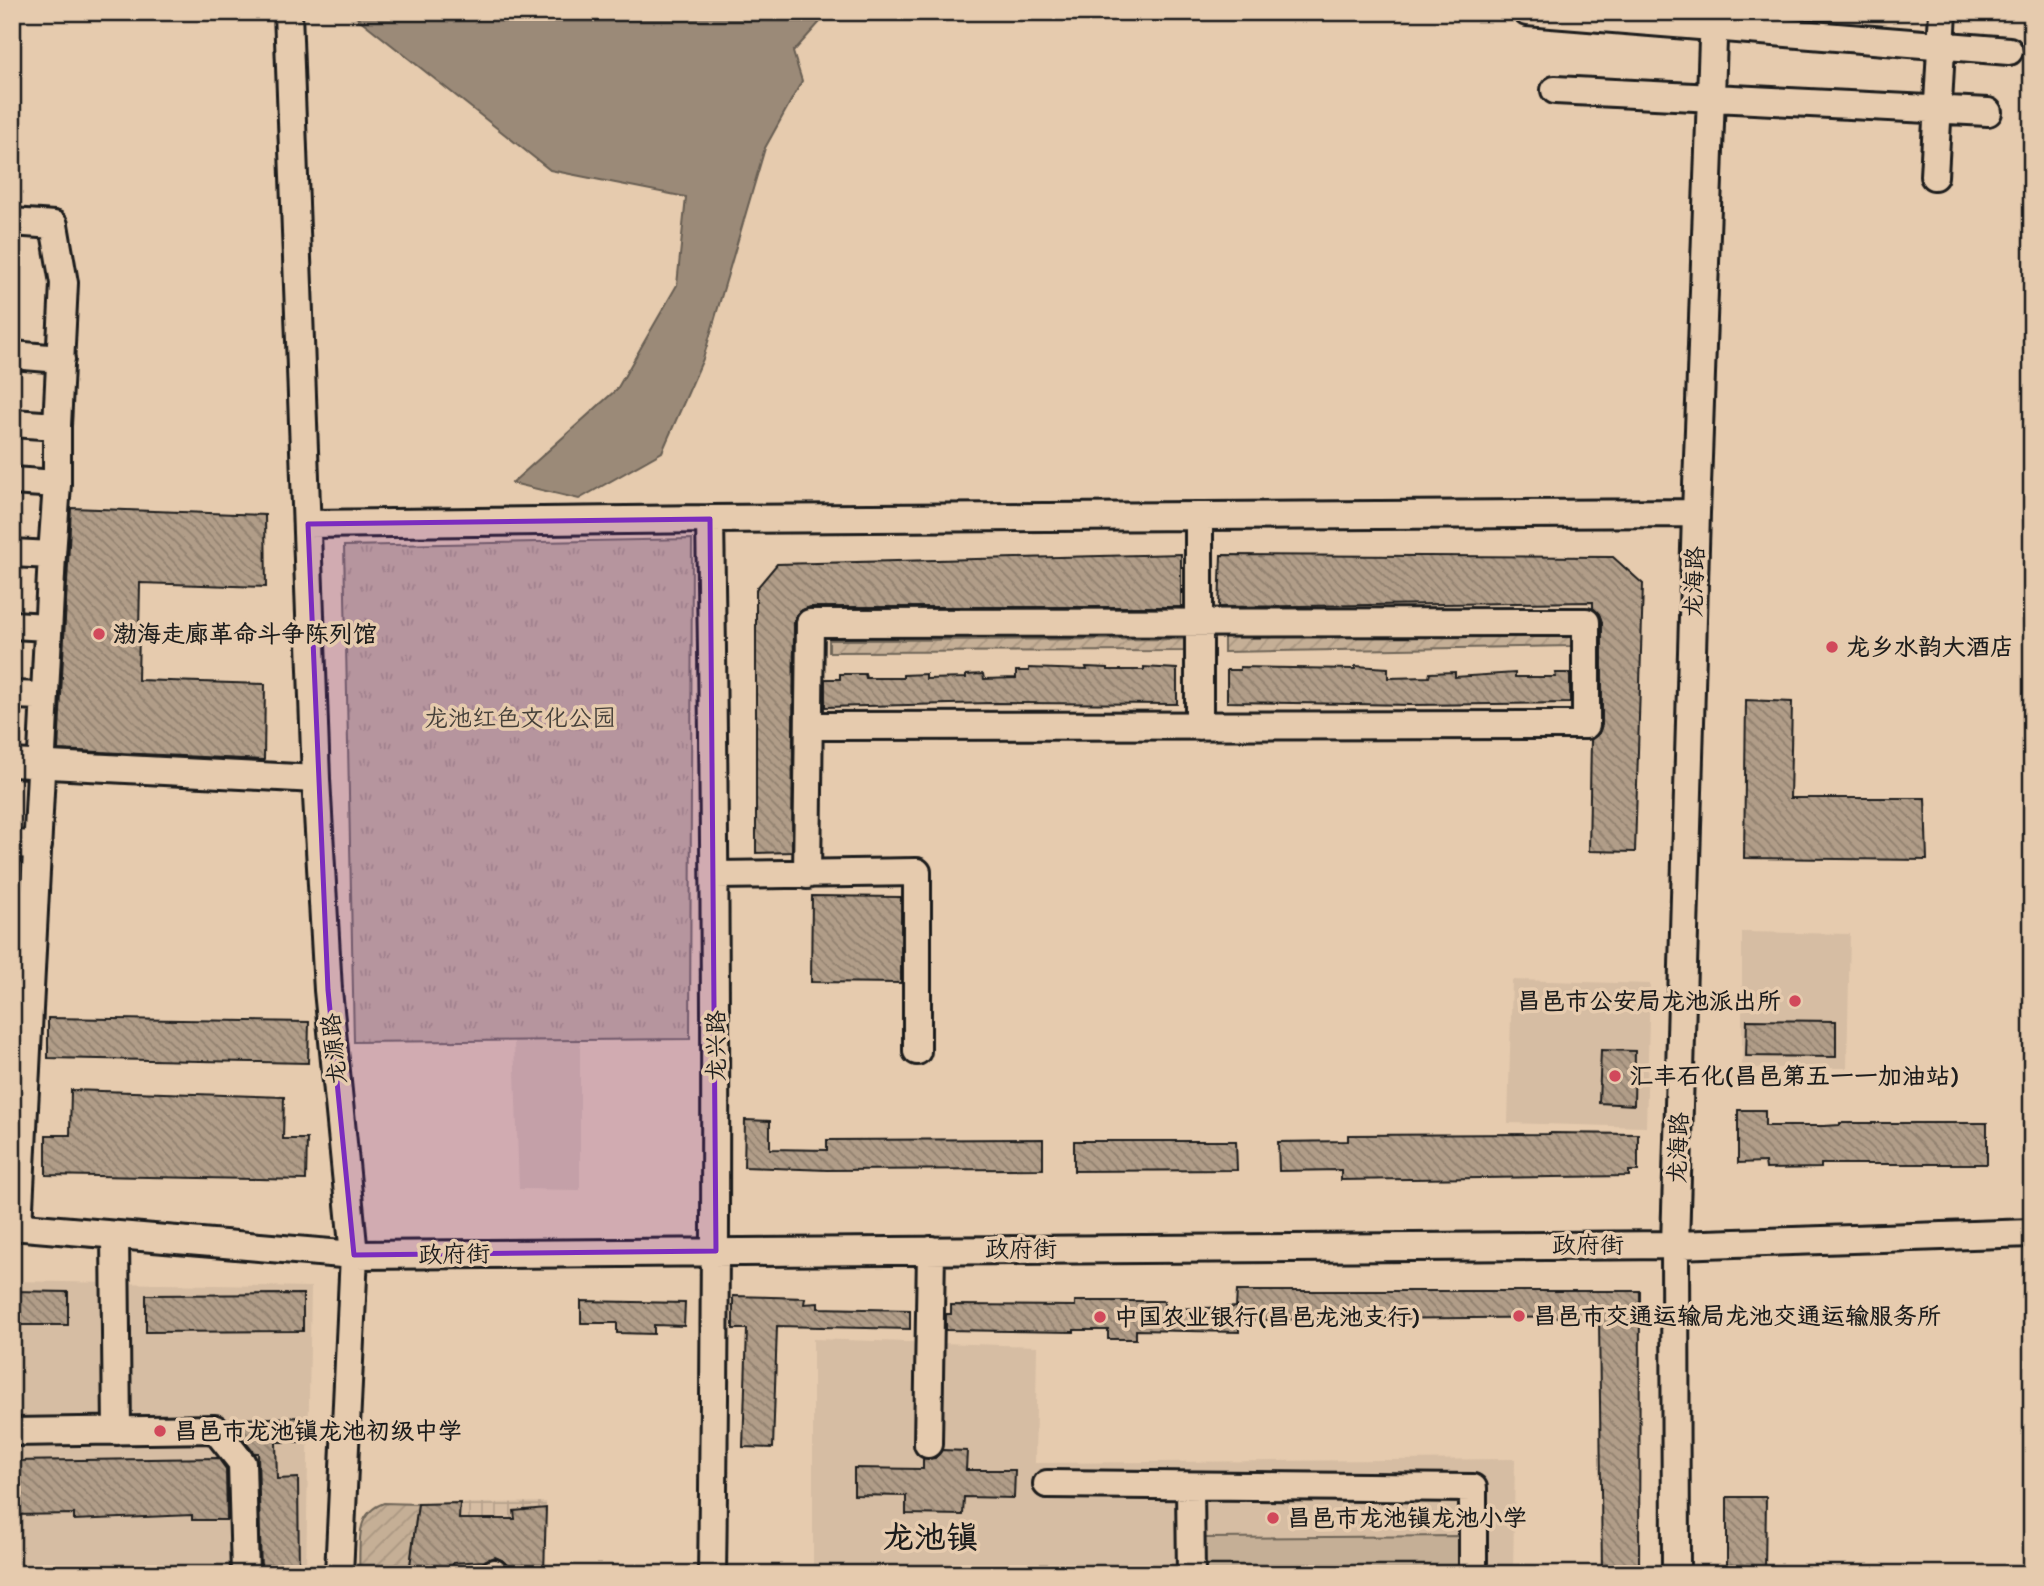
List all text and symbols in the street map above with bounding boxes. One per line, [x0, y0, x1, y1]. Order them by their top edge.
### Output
street label: 龙海路 [1676, 545, 1709, 618]
place label: 渤海走廊革命斗争陈列馆 [113, 617, 377, 648]
marker: 渤海走廊革命斗争陈列馆 [91, 626, 107, 642]
place label: 龙乡水韵大酒店 [1846, 630, 2014, 661]
marker: 龙乡水韵大酒店 [1824, 639, 1840, 655]
park label: 龙池红色文化公园 [424, 701, 616, 732]
place label: 昌邑市公安局龙池派出所 [1517, 984, 1781, 1015]
marker: 昌邑市公安局龙池派出所 [1787, 993, 1803, 1009]
street label: 龙兴路 [699, 1010, 730, 1082]
street label: 龙源路 [313, 1012, 352, 1087]
place label: 汇丰石化(昌邑第五一一加油站) [1629, 1059, 1959, 1090]
marker: 汇丰石化(昌邑第五一一加油站) [1607, 1068, 1623, 1084]
street label: 龙海路 [1660, 1111, 1693, 1184]
street label: 政府街 [1552, 1228, 1624, 1259]
street label: 政府街 [985, 1232, 1057, 1263]
street label: 政府街 [418, 1236, 490, 1269]
place label: 昌邑市交通运输局龙池交通运输服务所 [1533, 1299, 1941, 1330]
place label: 中国农业银行(昌邑龙池支行) [1114, 1300, 1420, 1331]
marker: 昌邑市交通运输局龙池交通运输服务所 [1511, 1308, 1527, 1324]
marker: 中国农业银行(昌邑龙池支行) [1092, 1309, 1108, 1325]
place label: 昌邑市龙池镇龙池初级中学 [174, 1414, 462, 1445]
marker: 昌邑市龙池镇龙池初级中学 [152, 1423, 168, 1439]
place label: 昌邑市龙池镇龙池小学 [1287, 1501, 1527, 1532]
marker: 昌邑市龙池镇龙池小学 [1265, 1510, 1281, 1526]
district label: 龙池镇 [882, 1514, 978, 1556]

